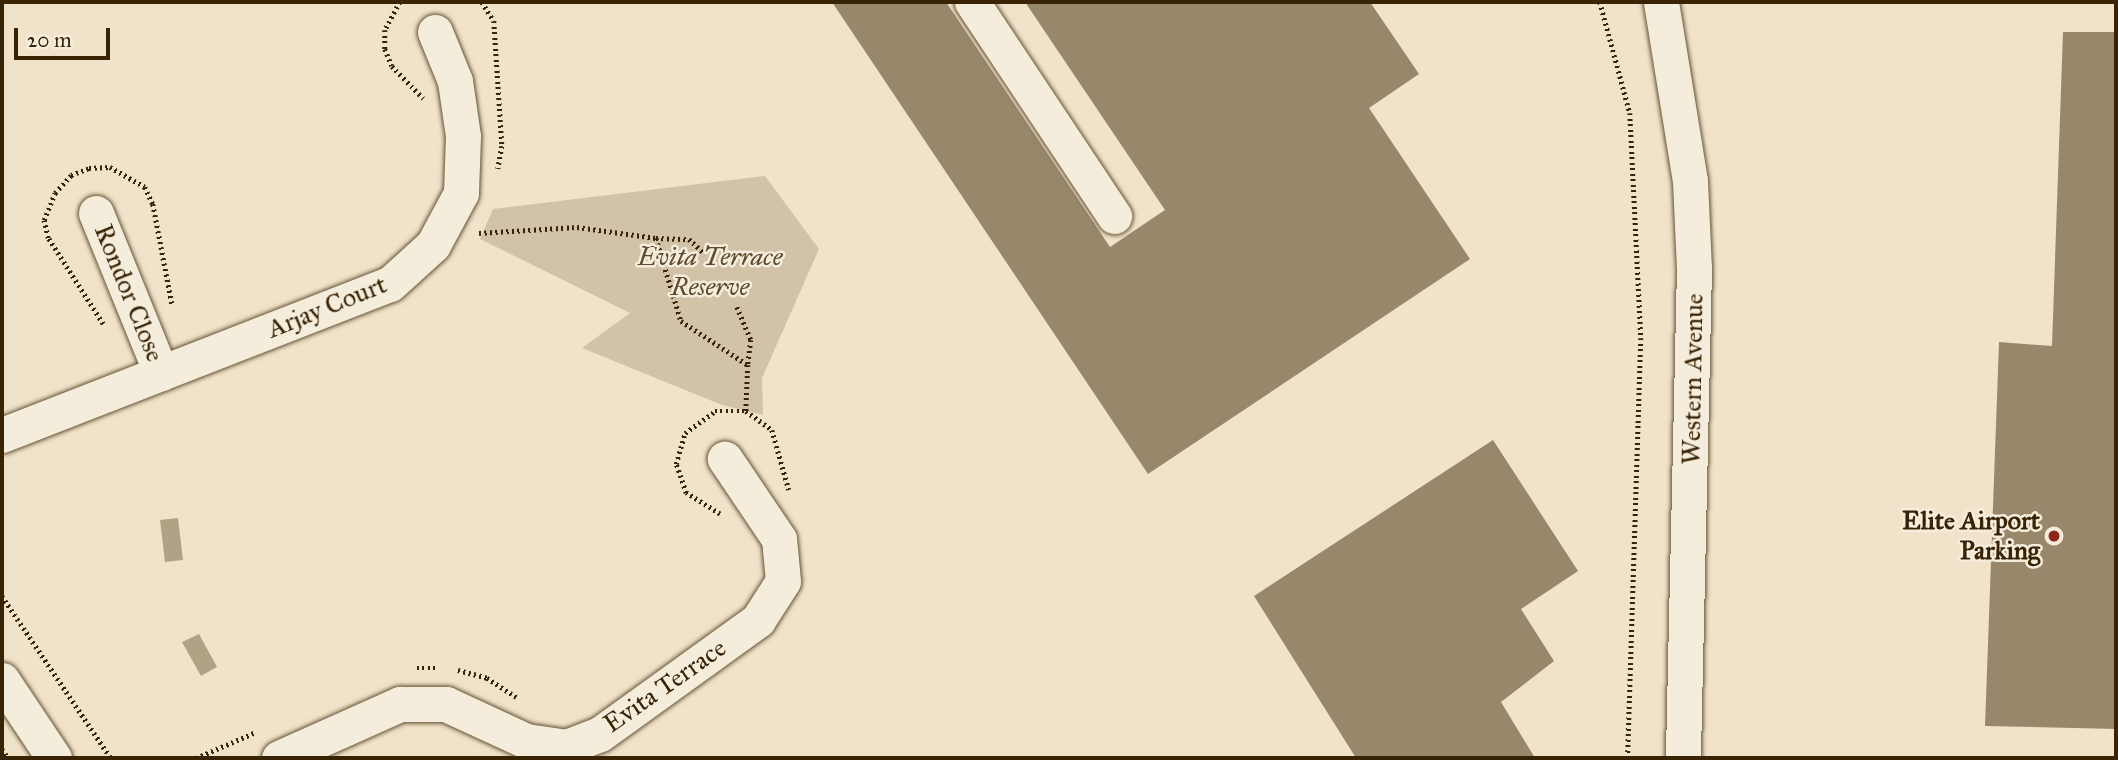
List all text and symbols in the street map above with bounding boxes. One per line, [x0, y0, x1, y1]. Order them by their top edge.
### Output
scale bar [18, 14, 114, 58]
text: 20 m [27, 27, 72, 53]
street label: Rondor Close [87, 220, 171, 366]
park label: Evita Terrace Reserve [638, 241, 782, 302]
street label: Arjay Court [263, 269, 391, 345]
street label: Western Avenue [1676, 293, 1710, 465]
place label: Elite Airport Parking [1902, 505, 2040, 566]
marker: Elite Airport Parking [2046, 528, 2062, 544]
street label: Evita Terrace [598, 632, 732, 740]

